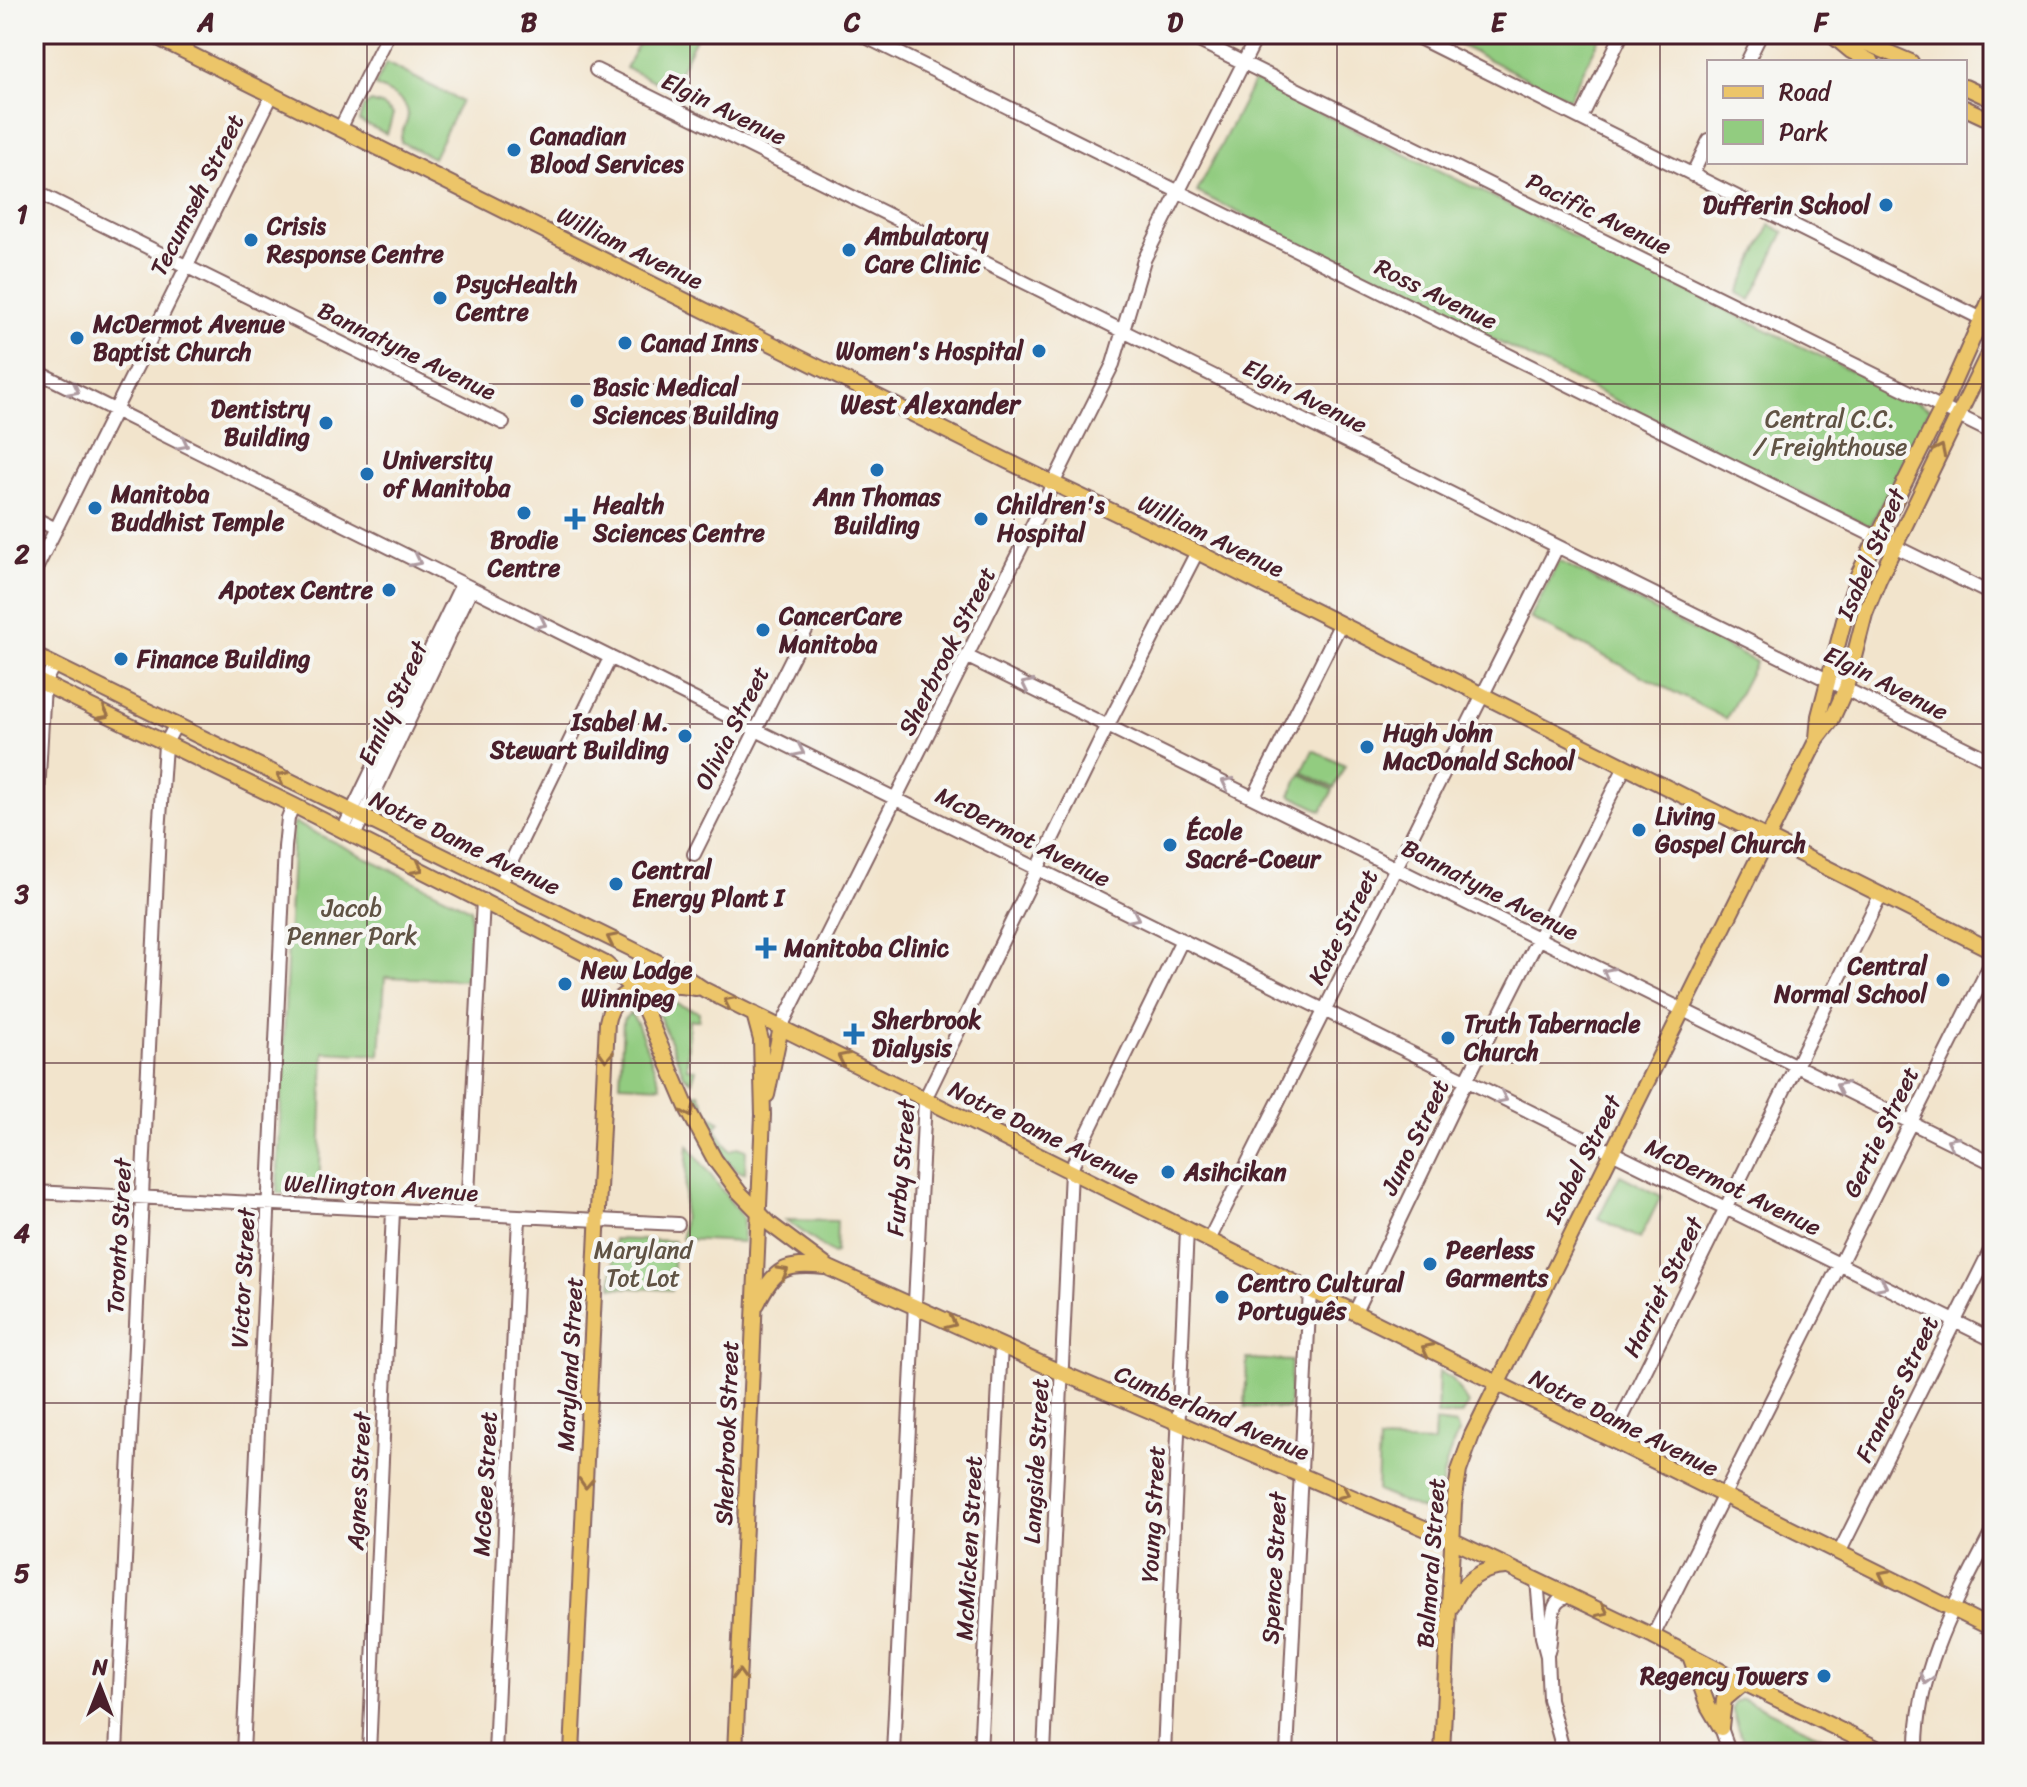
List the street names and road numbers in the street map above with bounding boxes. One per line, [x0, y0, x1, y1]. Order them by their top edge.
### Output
street label: Elgin Avenue [654, 60, 794, 158]
street label: Tecumseh Street [138, 106, 256, 284]
street label: Pacific Avenue [1519, 161, 1679, 267]
street label: William Avenue [549, 194, 711, 302]
street label: Ross Avenue [1367, 246, 1505, 342]
street label: Bannatyne Avenue [310, 289, 504, 413]
street label: Elgin Avenue [1235, 347, 1375, 445]
street label: Isabel Street [1824, 480, 1918, 627]
street label: William Avenue [1130, 482, 1292, 590]
street label: Sherbrook Street [886, 559, 1008, 743]
street label: Emily Street [346, 632, 441, 772]
street label: Elgin Avenue [1816, 634, 1956, 732]
street label: Olivia Street [683, 658, 781, 798]
street label: McDermot Avenue [928, 775, 1118, 899]
street label: Notre Dame Avenue [362, 778, 568, 908]
street label: Bannatyne Avenue [1394, 827, 1587, 953]
street label: Kate Street [1296, 862, 1390, 992]
street label: Gertie Street [1831, 1059, 1931, 1205]
street label: Notre Dame Avenue [941, 1068, 1147, 1198]
street label: Juno Street [1368, 1071, 1461, 1203]
street label: Isabel Street [1532, 1086, 1634, 1232]
street label: Furby Street [874, 1097, 928, 1238]
street label: McDermot Avenue [1637, 1126, 1829, 1248]
street label: Toronto Street [94, 1156, 144, 1315]
street label: Wellington Avenue [283, 1162, 480, 1214]
street label: Victor Street [218, 1205, 268, 1349]
street label: Harriet Street [1611, 1208, 1716, 1365]
street label: Maryland Street [544, 1276, 596, 1452]
street label: Frances Street [1843, 1308, 1951, 1470]
street label: Sherbrook Street [703, 1340, 751, 1526]
street label: Cumberland Avenue [1108, 1353, 1317, 1473]
street label: Notre Dame Avenue [1522, 1357, 1726, 1489]
street label: Langside Street [1011, 1377, 1061, 1545]
street label: Agnes Street [334, 1410, 384, 1552]
street label: McGee Street [460, 1411, 510, 1557]
street label: Young Street [1128, 1445, 1178, 1583]
street label: McMicken Street [943, 1455, 995, 1641]
street label: Balmoral Street [1404, 1477, 1458, 1649]
street label: Spence Street [1249, 1489, 1299, 1645]

